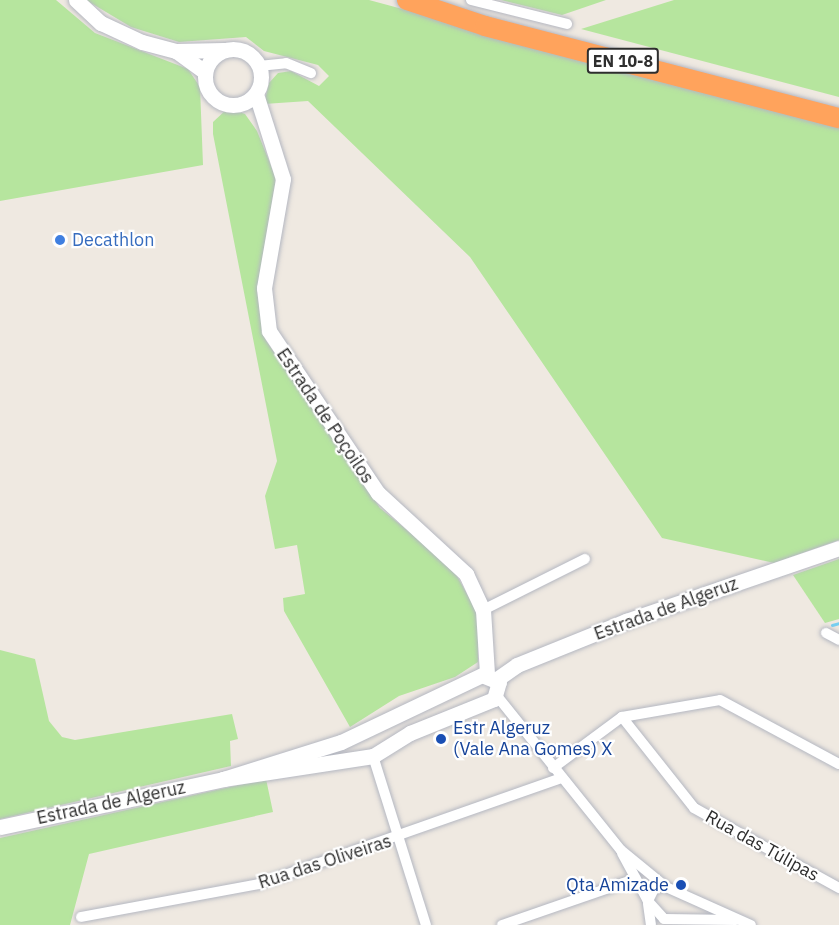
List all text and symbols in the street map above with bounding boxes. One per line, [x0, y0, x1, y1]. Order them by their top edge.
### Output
road number: EN 10-8 [586, 48, 660, 74]
place label: Decathlon [72, 229, 154, 251]
marker: Decathlon [53, 233, 67, 247]
street label: Estrada de Poçoilos [272, 344, 378, 488]
street label: Estrada de Algeruz [591, 573, 741, 645]
place label: Estr Algeruz (Vale Ana Gomes) X [453, 718, 612, 760]
marker: Estr Algeruz (Vale Ana Gomes) X [434, 732, 448, 746]
street label: Estrada de Algeruz [35, 777, 187, 829]
street label: Rua das Túlipas [701, 806, 823, 886]
street label: Rua das Oliveiras [256, 830, 394, 894]
place label: Qta Amizade [566, 874, 669, 896]
marker: Qta Amizade [674, 878, 688, 892]

